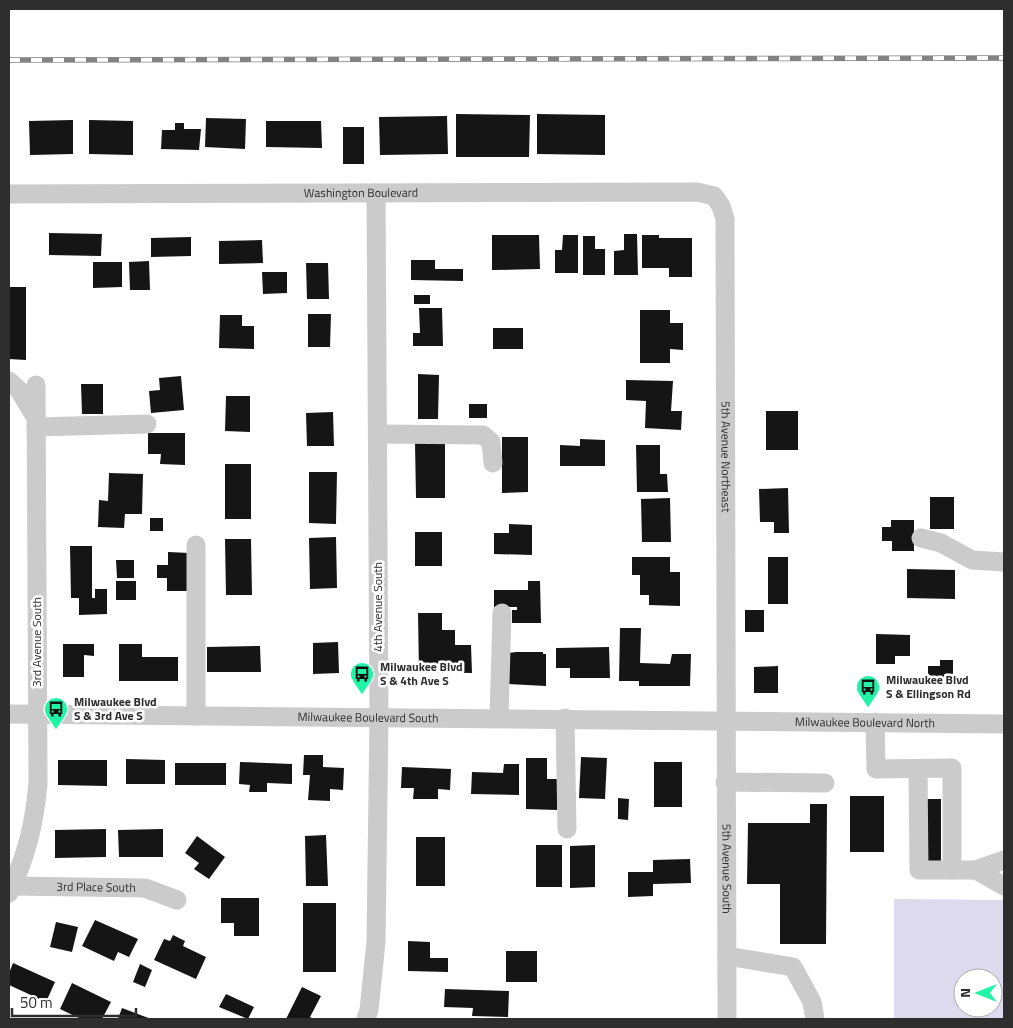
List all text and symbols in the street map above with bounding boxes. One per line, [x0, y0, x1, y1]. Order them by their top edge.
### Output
street label: Washington Boulevard [304, 183, 418, 202]
street label: 5th Avenue Northeast [716, 401, 736, 513]
street label: 4th Avenue South [368, 562, 387, 652]
street label: 3rd Avenue South [27, 597, 46, 687]
place label: Milwaukee Blvd S & 4th Ave S [380, 657, 463, 690]
bus stop icon: Milwaukee Blvd S & 4th Ave S [349, 661, 375, 695]
place label: Milwaukee Blvd S & Ellingson Rd [886, 670, 971, 703]
bus stop icon: Milwaukee Blvd S & Ellingson Rd [855, 674, 881, 708]
place label: Milwaukee Blvd S & 3rd Ave S [74, 692, 157, 725]
bus stop icon: Milwaukee Blvd S & 3rd Ave S [43, 696, 69, 730]
street label: Milwaukee Boulevard South [297, 707, 439, 727]
street label: Milwaukee Boulevard North [795, 712, 935, 732]
street label: 5th Avenue South [718, 824, 737, 914]
street label: 3rd Place South [56, 877, 136, 897]
north arrow [953, 968, 1003, 1018]
scale bar [12, 986, 136, 1018]
text: N [954, 988, 975, 998]
text: 50 m [20, 991, 53, 1014]

